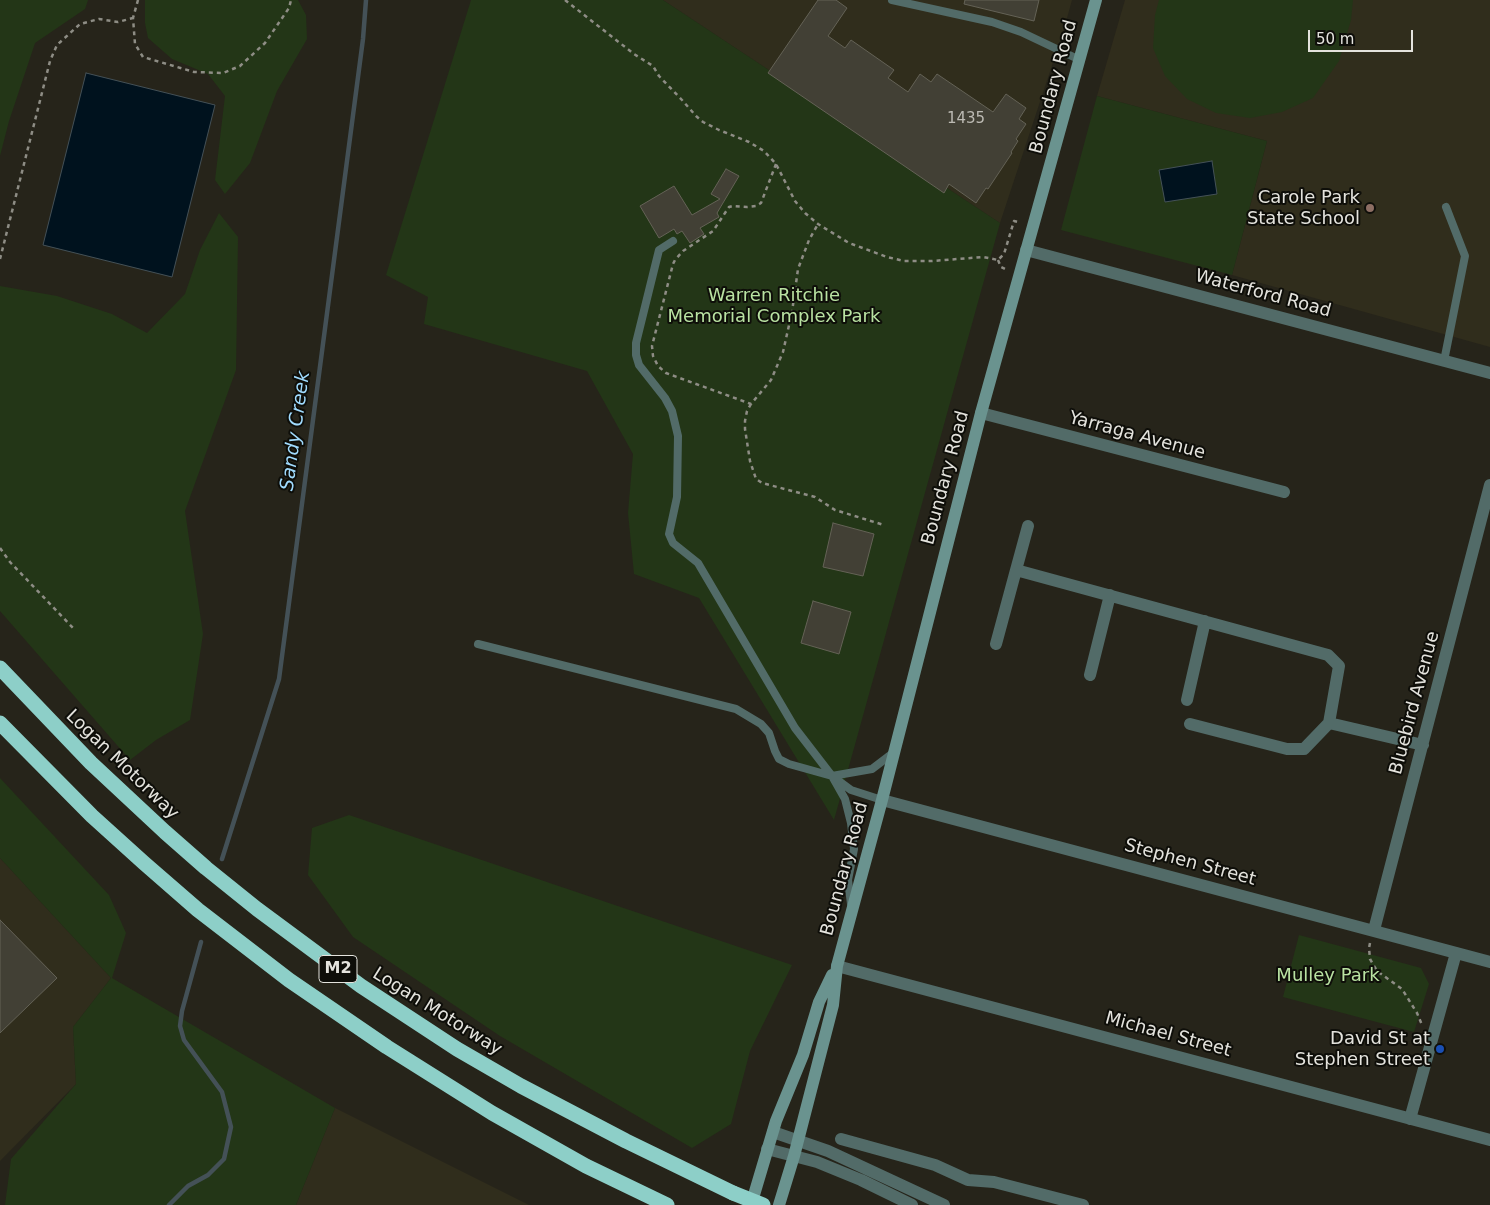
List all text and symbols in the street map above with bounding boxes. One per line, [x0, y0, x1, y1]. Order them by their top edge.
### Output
street label: Boundary Road [1026, 18, 1082, 156]
scale bar [1310, 20, 1415, 52]
text: 50 m [1316, 30, 1354, 48]
house number: 1435 [947, 110, 985, 128]
place label: Carole Park State School [1247, 187, 1360, 230]
marker: Carole Park State School [1364, 202, 1376, 214]
street label: Waterford Road [1193, 265, 1333, 323]
park label: Warren Ritchie Memorial Complex Park [668, 285, 880, 328]
water label: Sandy Creek [276, 370, 316, 492]
street label: Yarraga Avenue [1067, 407, 1207, 465]
street label: Boundary Road [918, 409, 974, 547]
street label: Bluebird Avenue [1385, 629, 1445, 777]
street label: Logan Motorway [61, 706, 183, 824]
street label: Boundary Road [817, 800, 873, 938]
street label: Stephen Street [1122, 835, 1258, 891]
road number: M2 [319, 956, 357, 982]
street label: Logan Motorway [368, 963, 506, 1061]
park label: Mulley Park [1276, 965, 1380, 987]
street label: Michael Street [1103, 1008, 1233, 1062]
place label: David St at Stephen Street [1295, 1028, 1430, 1070]
marker: David St at Stephen Street [1434, 1043, 1446, 1055]

